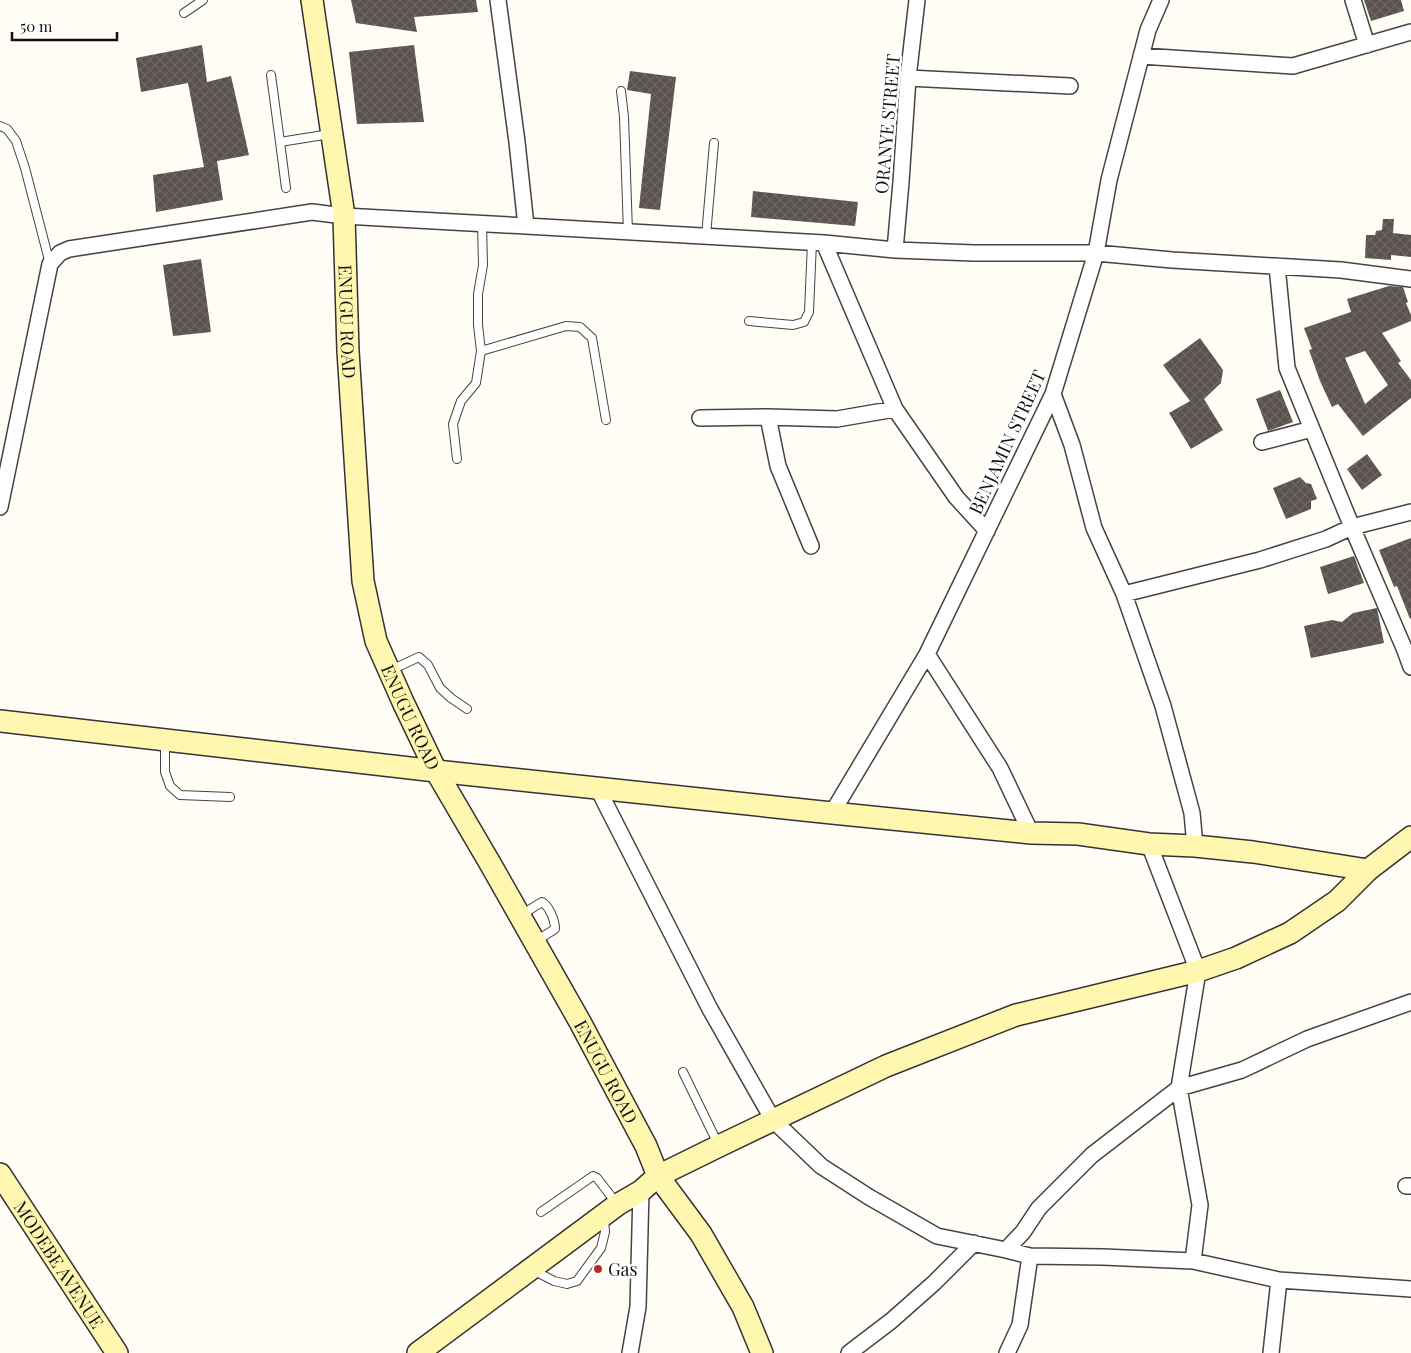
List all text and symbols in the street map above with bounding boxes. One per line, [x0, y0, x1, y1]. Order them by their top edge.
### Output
scale bar [12, 10, 118, 42]
text: 50 m [20, 16, 53, 36]
street label: ORANYE STREET [869, 53, 905, 195]
street label: ENUGU ROAD [333, 264, 362, 379]
street label: BENJAMIN STREET [963, 366, 1051, 518]
street label: ENUGU ROAD [376, 661, 446, 774]
street label: ENUGU ROAD [569, 1016, 644, 1128]
street label: MODEBE AVENUE [9, 1196, 109, 1333]
place label: Gas [608, 1257, 638, 1281]
marker: Gas [592, 1263, 604, 1275]

